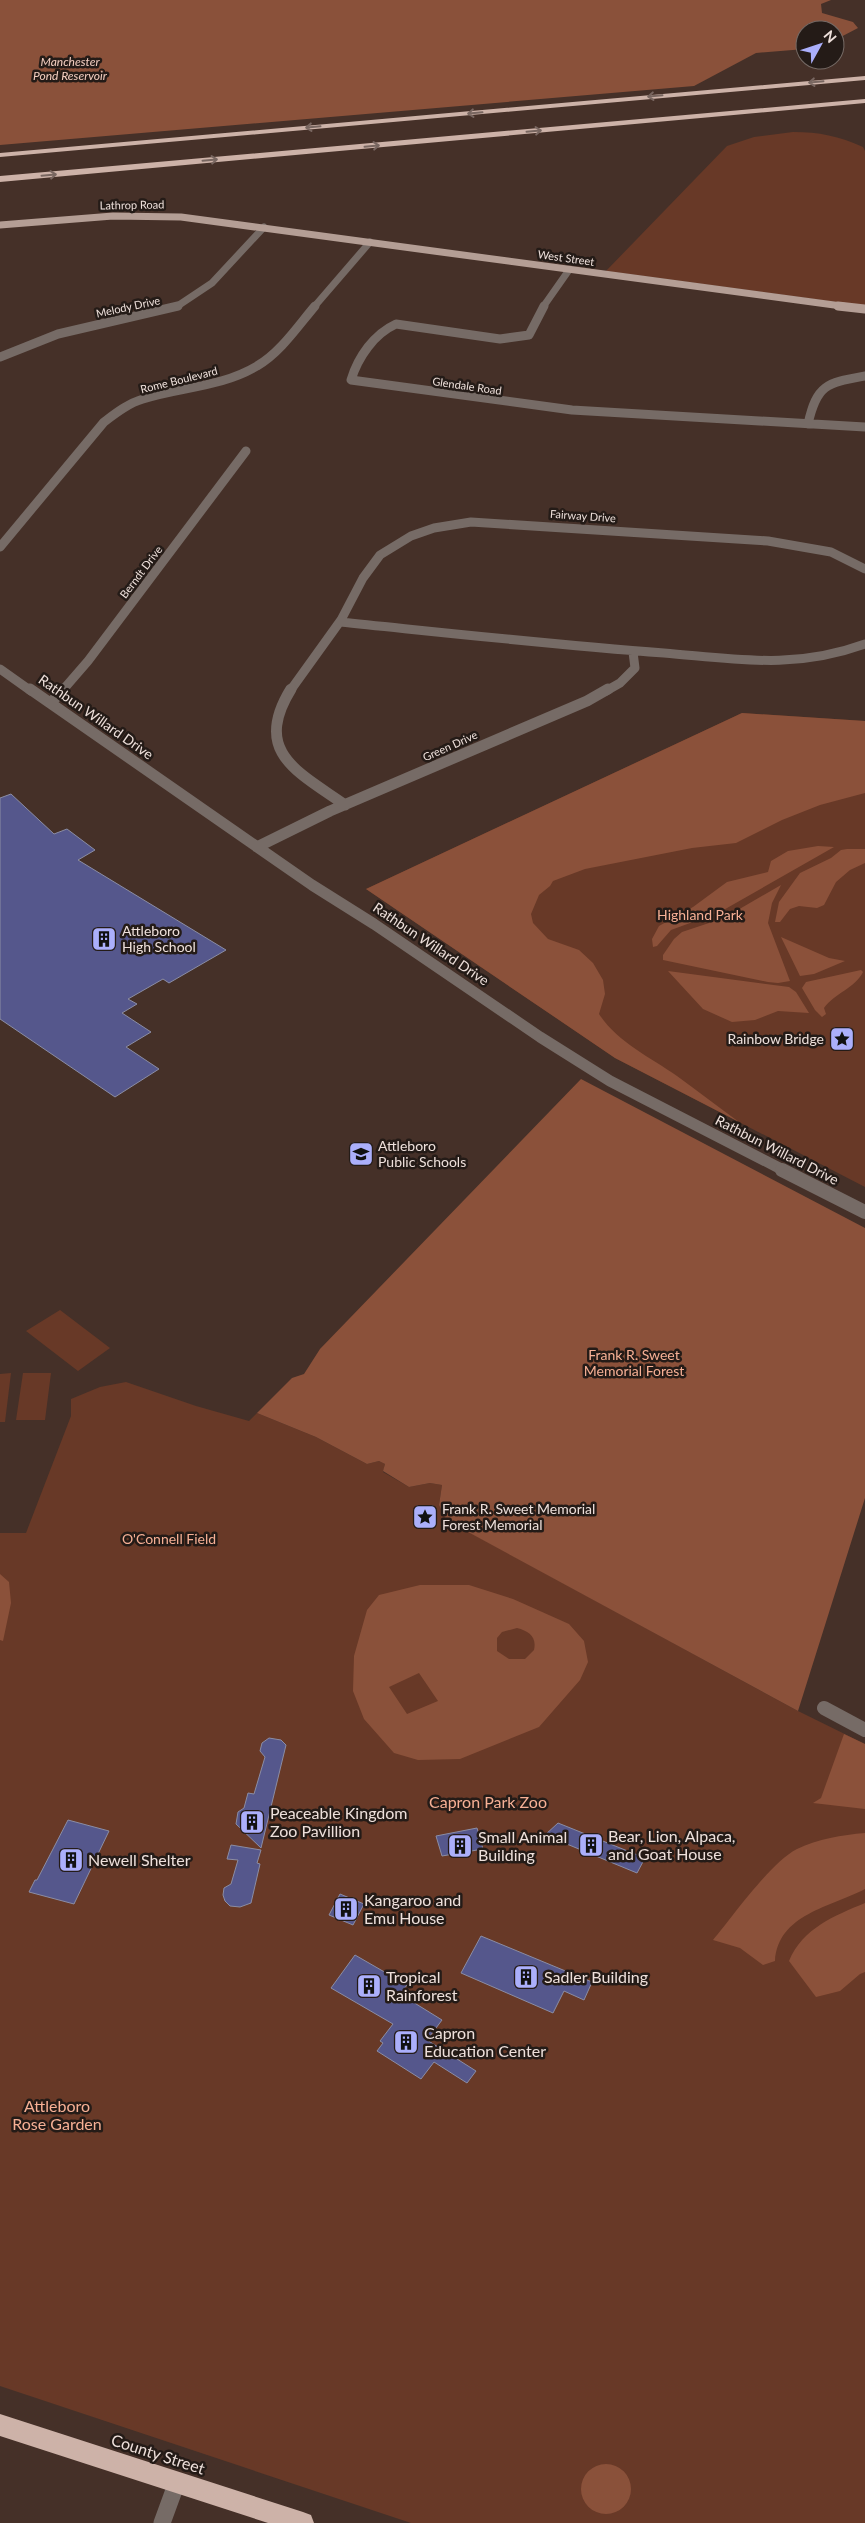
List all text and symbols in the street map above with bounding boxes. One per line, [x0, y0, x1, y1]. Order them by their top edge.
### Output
north arrow [795, 20, 845, 70]
text: N [820, 27, 840, 46]
water label: Manchester Pond Reservoir [33, 54, 108, 83]
one-way arrow [809, 77, 825, 87]
one-way arrow [647, 92, 663, 101]
one-way arrow [468, 108, 484, 117]
one-way arrow [306, 122, 322, 132]
one-way arrow [526, 126, 542, 136]
one-way arrow [364, 141, 380, 150]
one-way arrow [202, 155, 218, 165]
one-way arrow [40, 170, 56, 179]
street label: Lathrop Road [100, 197, 164, 212]
street label: West Street [537, 247, 595, 268]
street label: Melody Drive [95, 293, 161, 320]
street label: Rome Boulevard [139, 364, 219, 395]
street label: Glendale Road [432, 374, 503, 397]
street label: Fairway Drive [550, 507, 617, 524]
street label: Berndt Drive [117, 543, 165, 600]
street label: Rathbun Willard Drive [36, 671, 157, 763]
street label: Green Drive [420, 728, 479, 763]
street label: Rathbun Willard Drive [370, 898, 492, 989]
park label: Highland Park [657, 906, 744, 923]
place label: Attleboro High School [122, 922, 196, 955]
building icon: Attleboro High School [91, 926, 117, 952]
place icon: Rainbow Bridge [829, 1026, 855, 1052]
place label: Rainbow Bridge [727, 1030, 824, 1047]
street label: Rathbun Willard Drive [713, 1111, 842, 1188]
place label: Attleboro Public Schools [378, 1137, 466, 1170]
school or university icon: Attleboro Public Schools [348, 1141, 374, 1167]
park label: Frank R. Sweet Memorial Forest [584, 1346, 684, 1379]
place label: Frank R. Sweet Memorial Forest Memorial [442, 1500, 595, 1533]
place icon: Frank R. Sweet Memorial Forest Memorial [412, 1504, 438, 1530]
park label: O'Connell Field [122, 1530, 216, 1547]
park label: Capron Park Zoo [429, 1792, 547, 1811]
place label: Peaceable Kingdom Zoo Pavillion [270, 1803, 408, 1840]
building icon: Peaceable Kingdom Zoo Pavillion [239, 1809, 265, 1835]
place label: Bear, Lion, Alpaca, and Goat House [608, 1826, 736, 1863]
place label: Small Animal Building [478, 1827, 567, 1864]
building icon: Bear, Lion, Alpaca, and Goat House [578, 1832, 604, 1858]
building icon: Small Animal Building [447, 1833, 473, 1859]
building icon: Newell Shelter [58, 1847, 84, 1873]
place label: Newell Shelter [88, 1850, 191, 1869]
place label: Kangaroo and Emu House [364, 1890, 461, 1927]
building icon: Kangaroo and Emu House [333, 1896, 359, 1922]
building icon: Sadler Building [513, 1964, 539, 1990]
place label: Tropical Rainforest [386, 1967, 458, 2004]
place label: Sadler Building [544, 1967, 648, 1986]
building icon: Tropical Rainforest [356, 1973, 382, 1999]
place label: Capron Education Center [424, 2023, 546, 2060]
building icon: Capron Education Center [393, 2029, 419, 2055]
park label: Attleboro Rose Garden [12, 2096, 102, 2133]
street label: County Street [109, 2429, 208, 2478]

